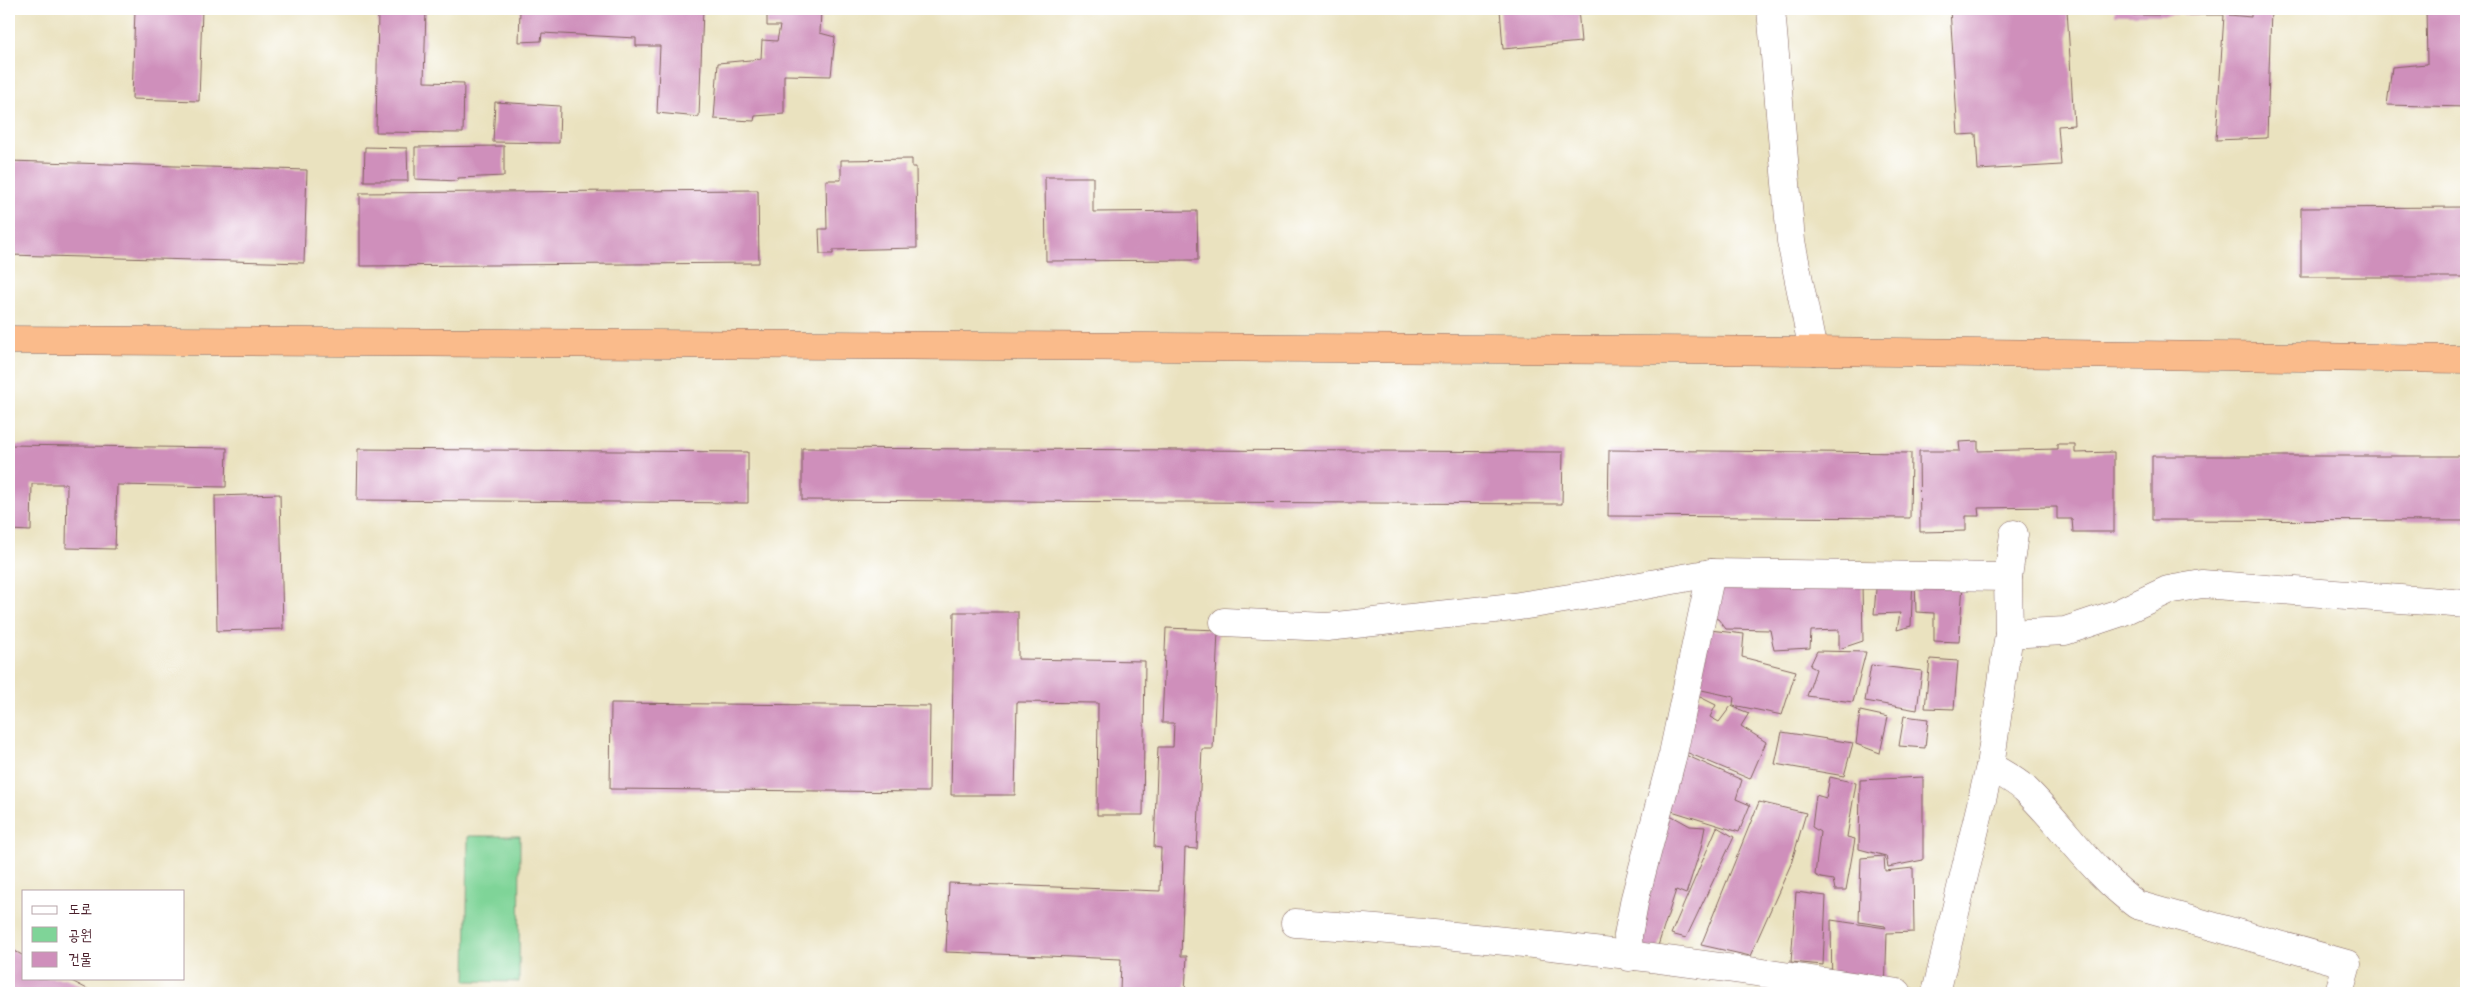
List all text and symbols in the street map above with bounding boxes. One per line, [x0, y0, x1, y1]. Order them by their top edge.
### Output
legend [22, 890, 185, 980]
text: 도로 [68, 899, 92, 920]
text: 공원 [68, 925, 92, 946]
text: 건물 [68, 949, 92, 970]

